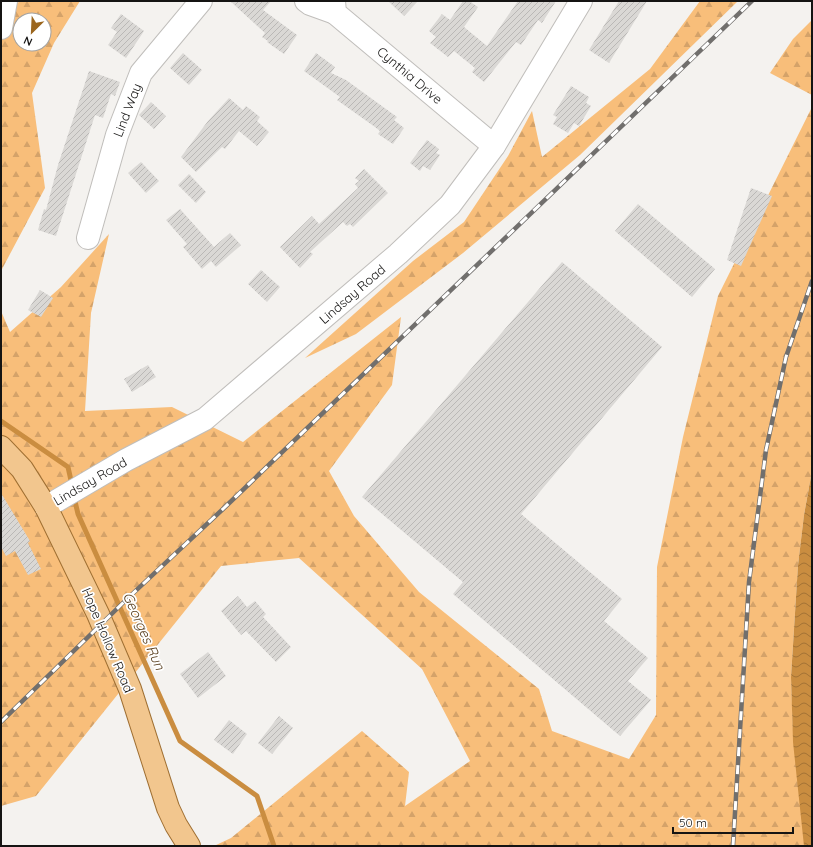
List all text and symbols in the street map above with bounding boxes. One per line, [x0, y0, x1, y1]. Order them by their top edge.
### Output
north arrow [12, 12, 52, 52]
text: N [21, 33, 34, 49]
street label: Cynthia Drive [374, 43, 446, 107]
street label: Lind Way [109, 81, 145, 139]
street label: Lindsay Road [316, 261, 388, 327]
street label: Lindsay Road [50, 453, 130, 509]
street label: Hope Hollow Road [79, 585, 137, 695]
water label: Georges Run [119, 589, 170, 674]
scale bar [673, 809, 793, 835]
text: 50 m [679, 815, 707, 830]

